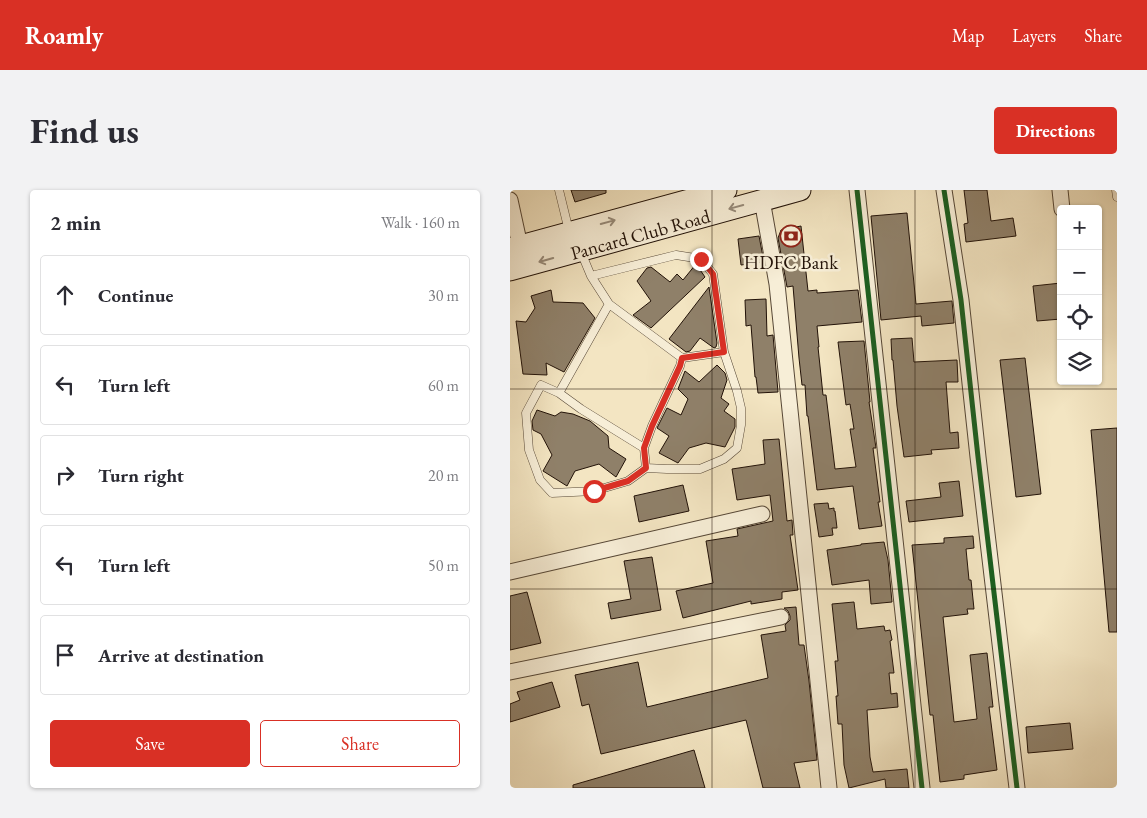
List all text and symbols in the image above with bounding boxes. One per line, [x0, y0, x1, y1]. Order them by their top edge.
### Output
text: Roamly [25, 20, 103, 51]
text: Map [952, 24, 984, 47]
text: Layers [1012, 24, 1056, 47]
text: Share [1084, 24, 1122, 47]
button: Directions [994, 107, 1117, 154]
text: Find us [30, 108, 139, 153]
street label: Pancard Club Road [568, 203, 713, 266]
one-way arrow [728, 203, 744, 213]
map controls [1057, 205, 1102, 385]
button: + [1057, 205, 1102, 250]
text: 2 min [50, 209, 101, 236]
text: Walk · 160 m [381, 212, 460, 233]
one-way arrow [599, 217, 615, 227]
bank icon: HDFC Bank [779, 224, 803, 248]
route end [690, 248, 713, 271]
place label: HDFC Bank [744, 250, 839, 275]
button: − [1057, 250, 1102, 295]
one-way arrow [538, 256, 554, 265]
icon: ahead [51, 281, 79, 309]
text: Continue [98, 283, 173, 308]
text: 30 m [428, 285, 459, 306]
button: locate [1057, 295, 1102, 340]
button: layers [1057, 340, 1102, 385]
icon: left [51, 371, 79, 399]
text: Turn left [98, 373, 170, 398]
text: 60 m [428, 375, 459, 396]
icon: right [51, 461, 79, 489]
text: Turn right [98, 463, 184, 488]
text: 20 m [428, 465, 459, 486]
route start [583, 480, 606, 503]
icon: left [51, 551, 79, 579]
text: Turn left [98, 553, 170, 578]
text: 50 m [428, 555, 459, 576]
icon: arrive [51, 641, 79, 669]
text: Arrive at destination [98, 643, 264, 668]
button: Save [50, 720, 250, 767]
button: Share [260, 720, 460, 767]

